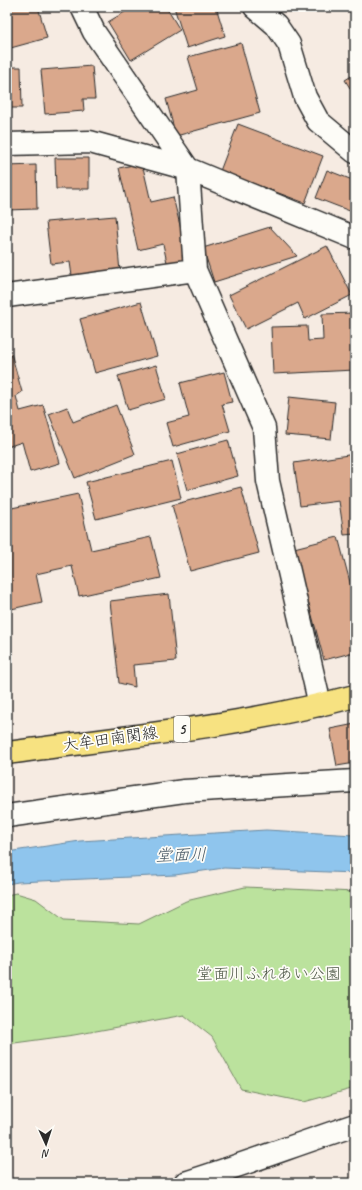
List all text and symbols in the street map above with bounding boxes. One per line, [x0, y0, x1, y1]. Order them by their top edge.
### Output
road number: 5 [174, 716, 190, 742]
street label: 大牟田南関線 [61, 722, 159, 756]
water label: 堂面川 [155, 844, 207, 866]
park label: 堂面川ふれあい公園 [197, 964, 341, 984]
north arrow [26, 1124, 66, 1164]
text: N [41, 1147, 50, 1161]

